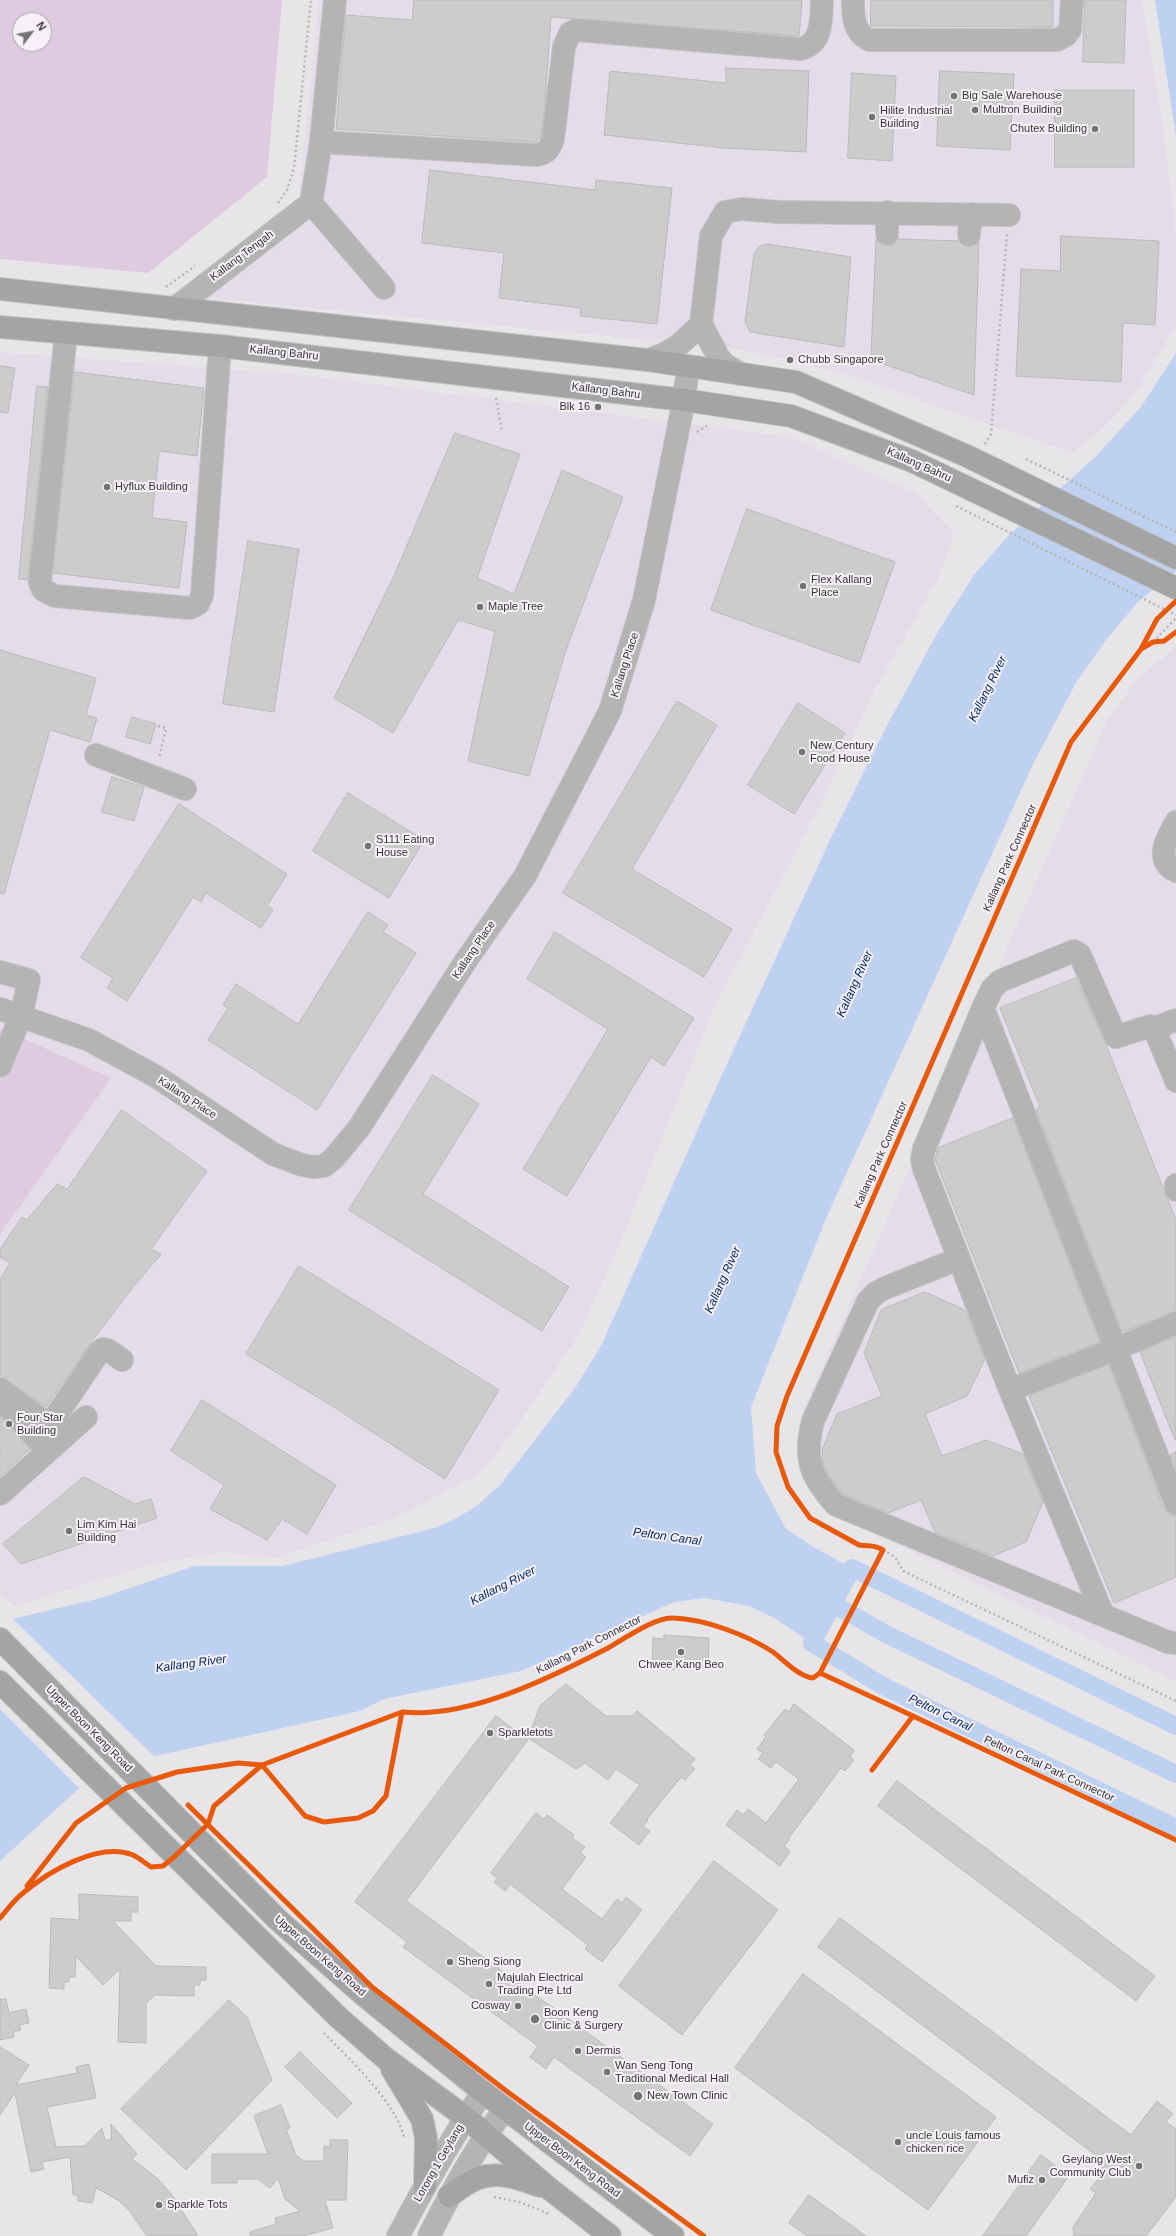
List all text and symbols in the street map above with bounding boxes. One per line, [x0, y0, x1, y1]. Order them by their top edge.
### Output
north arrow [12, 12, 52, 52]
text: N [34, 20, 49, 33]
place label: Big Sale Warehouse [962, 89, 1062, 103]
marker: Big Sale Warehouse [949, 91, 959, 101]
place label: Multron Building [983, 103, 1062, 117]
place label: Hilite Industrial Building [880, 104, 952, 130]
marker: Multron Building [970, 105, 980, 115]
marker: Hilite Industrial Building [867, 112, 877, 122]
place label: Chutex Building [1010, 122, 1087, 136]
marker: Chutex Building [1090, 124, 1100, 134]
street label: Kallang Tengah [208, 228, 276, 284]
street label: Kallang Bahru [249, 343, 319, 363]
place label: Chubb Singapore [798, 353, 884, 367]
marker: Chubb Singapore [785, 355, 795, 365]
street label: Kallang Bahru [571, 380, 641, 402]
place label: Blk 16 [559, 400, 590, 414]
marker: Blk 16 [593, 402, 603, 412]
street label: Kallang Bahru [885, 445, 953, 485]
place label: Hyflux Building [115, 480, 188, 494]
marker: Hyflux Building [102, 482, 112, 492]
place label: Flex Kallang Place [811, 573, 872, 599]
marker: Flex Kallang Place [798, 581, 808, 591]
place label: Maple Tree [488, 600, 543, 614]
marker: Maple Tree [475, 602, 485, 612]
street label: Kallang Place [608, 631, 642, 699]
water label: Kallang River [966, 654, 1010, 724]
place label: New Century Food House [810, 739, 874, 765]
marker: New Century Food House [797, 747, 807, 757]
street label: Kallang Park Connector [980, 802, 1040, 914]
place label: S111 Eating House [376, 833, 434, 859]
marker: S111 Eating House [363, 841, 373, 851]
street label: Kallang Place [450, 918, 498, 982]
water label: Kallang River [834, 948, 876, 1020]
street label: Kallang Place [155, 1074, 219, 1122]
street label: Kallang Park Connector [851, 1099, 911, 1211]
water label: Kallang River [702, 1244, 744, 1316]
place label: Four Star Building [17, 1411, 63, 1437]
marker: Four Star Building [4, 1419, 14, 1429]
place label: Lim Kim Hai Building [77, 1518, 136, 1544]
water label: Pelton Canal [632, 1525, 702, 1549]
marker: Lim Kim Hai Building [64, 1526, 74, 1536]
water label: Kallang River [468, 1563, 538, 1609]
street label: Kallang Park Connector [534, 1613, 644, 1677]
marker: Chwee Kang Beo [676, 1647, 686, 1657]
water label: Kallang River [155, 1652, 227, 1676]
place label: Chwee Kang Beo [638, 1658, 724, 1672]
street label: Upper Boon Keng Road [43, 1683, 135, 1775]
water label: Pelton Canal [906, 1691, 974, 1735]
place label: Sparkletots [498, 1726, 553, 1740]
marker: Sparkletots [485, 1728, 495, 1738]
street label: Pelton Canal Park Connector [982, 1733, 1116, 1805]
street label: Upper Boon Keng Road [272, 1913, 368, 1999]
place label: Sheng Siong [458, 1955, 521, 1969]
marker: Sheng Siong [445, 1957, 455, 1967]
place label: Majulah Electrical Trading Pte Ltd [497, 1971, 583, 1997]
marker: Majulah Electrical Trading Pte Ltd [484, 1979, 494, 1989]
place label: Cosway [471, 1999, 510, 2013]
marker: Cosway [513, 2001, 523, 2011]
place label: Boon Keng Clinic & Surgery [544, 2006, 623, 2032]
marker: Boon Keng Clinic & Surgery [529, 2013, 541, 2025]
place label: Dermis [586, 2044, 621, 2058]
marker: Dermis [573, 2046, 583, 2056]
place label: Wan Seng Tong Traditional Medical Hall [615, 2059, 729, 2085]
marker: Wan Seng Tong Traditional Medical Hall [602, 2067, 612, 2077]
place label: New Town Clinic [647, 2089, 728, 2103]
marker: New Town Clinic [632, 2090, 644, 2102]
street label: Upper Boon Keng Road [521, 2120, 623, 2200]
street label: Lorong 1 Geylang [411, 2122, 467, 2204]
place label: uncle Louis famous chicken rice [906, 2129, 1001, 2155]
marker: uncle Louis famous chicken rice [893, 2137, 903, 2147]
place label: Geylang West Community Club [1050, 2153, 1131, 2179]
marker: Geylang West Community Club [1134, 2161, 1144, 2171]
place label: Mufiz [1008, 2173, 1034, 2187]
marker: Mufiz [1037, 2175, 1047, 2185]
place label: Sparkle Tots [167, 2198, 228, 2212]
marker: Sparkle Tots [154, 2200, 164, 2210]

